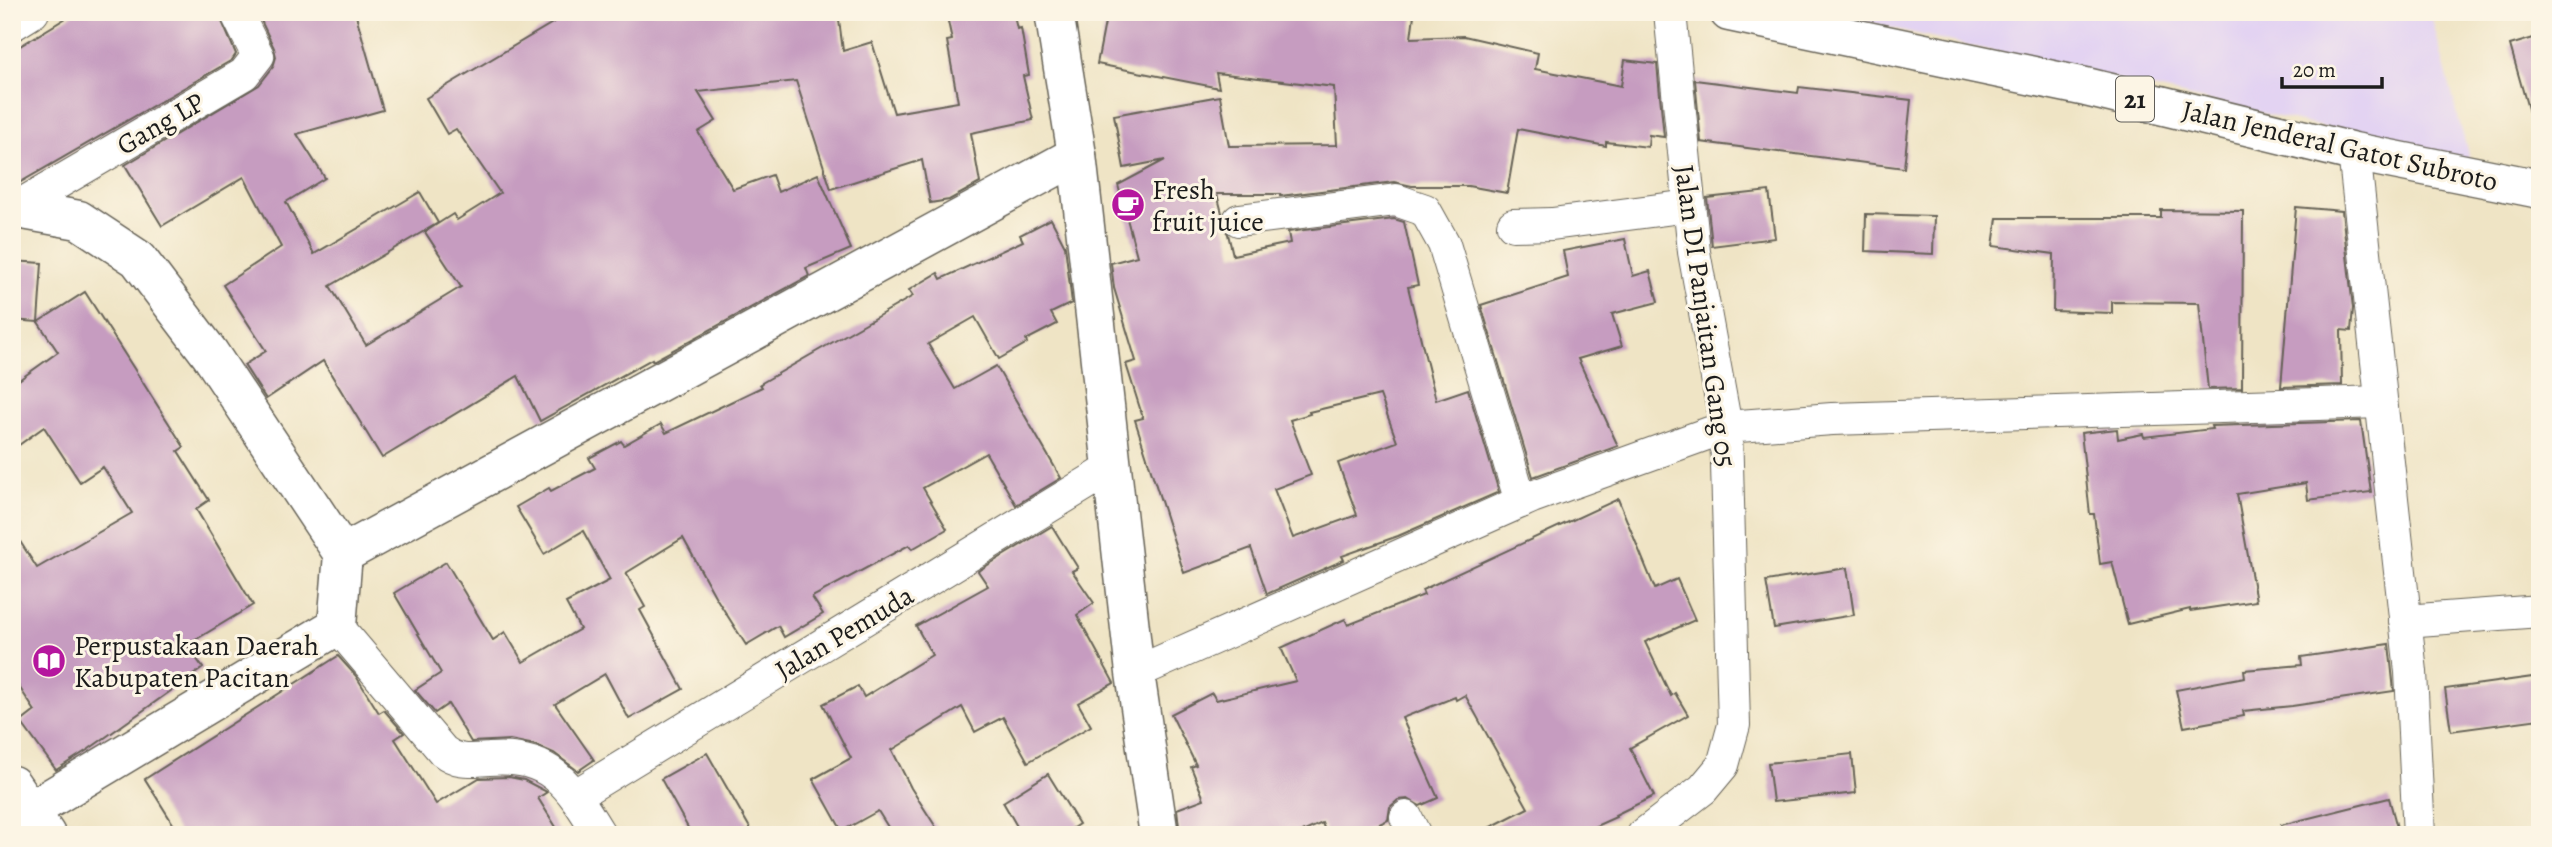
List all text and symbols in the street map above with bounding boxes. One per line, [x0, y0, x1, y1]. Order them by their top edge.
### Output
scale bar [2282, 46, 2382, 90]
text: 20 m [2293, 56, 2336, 84]
road number: 21 [2116, 76, 2154, 122]
street label: Gang LP [110, 84, 211, 164]
street label: Jalan Jenderal Gatot Subroto [2178, 91, 2501, 201]
street label: Jalan DI Panjaitan Gang 05 [1665, 162, 1745, 470]
place label: Fresh fruit juice [1152, 171, 1264, 241]
cafe icon: Fresh fruit juice [1109, 186, 1147, 224]
street label: Jalan Pemuda [768, 577, 921, 689]
place label: Perpustakaan Daerah Kabupaten Pacitan [74, 627, 319, 697]
library icon: Perpustakaan Daerah Kabupaten Pacitan [30, 642, 68, 680]

